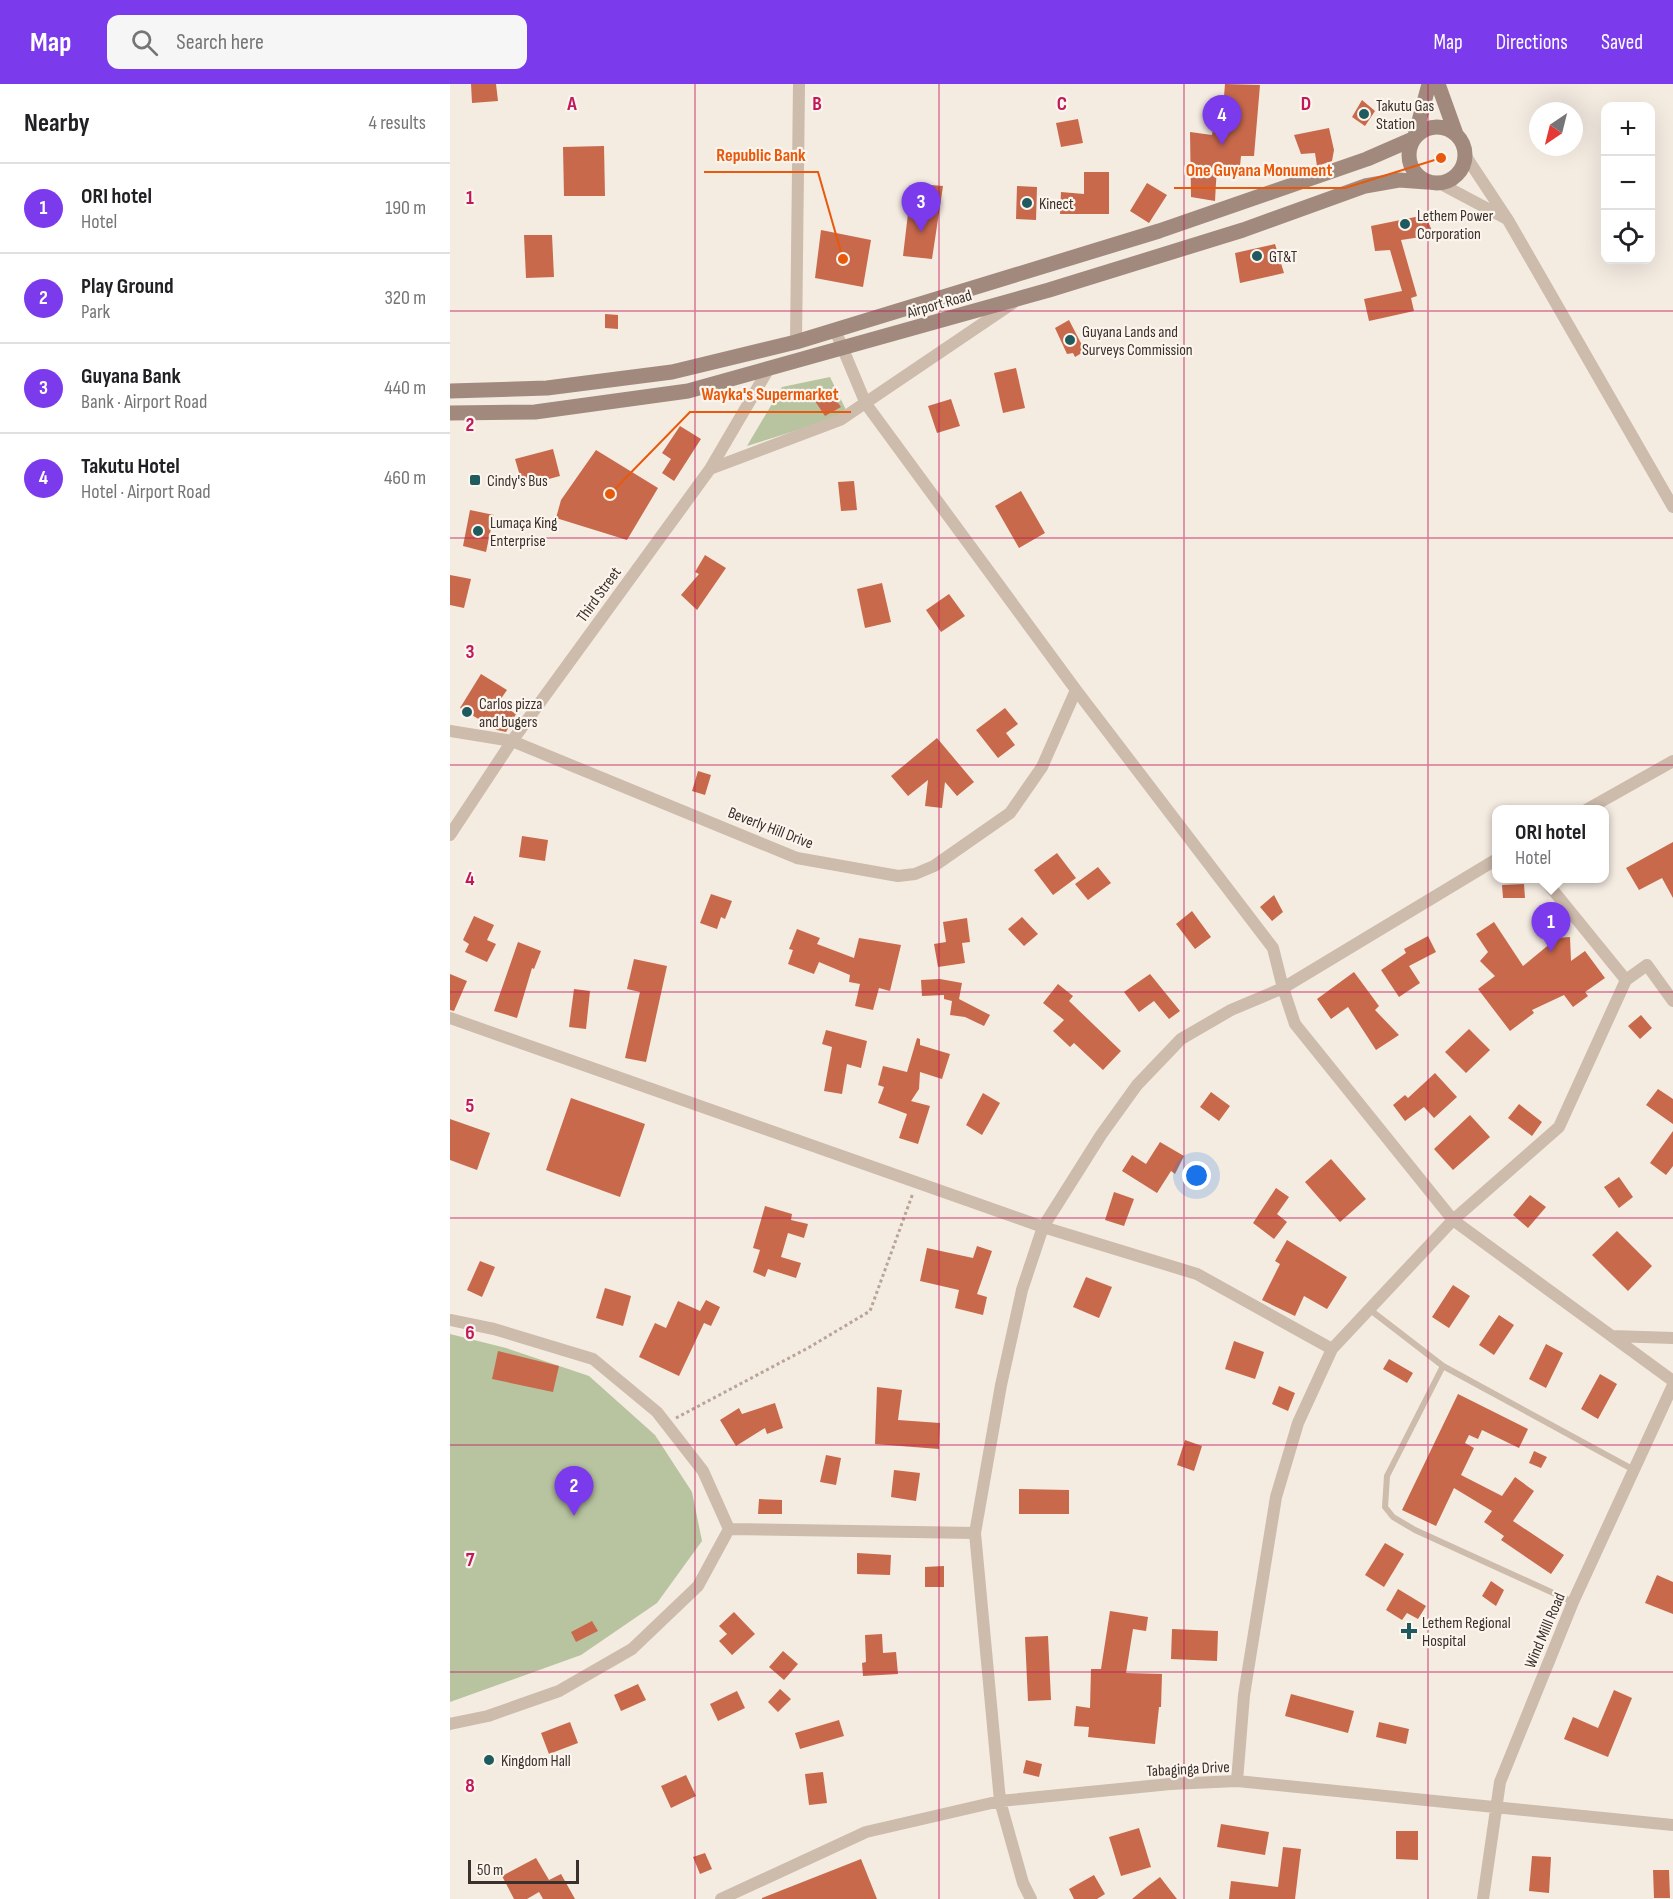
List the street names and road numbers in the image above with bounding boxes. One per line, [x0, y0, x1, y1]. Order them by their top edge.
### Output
street label: Airport Road [904, 286, 974, 323]
street label: Third Street [573, 564, 626, 626]
street label: Beverly Hill Drive [725, 803, 816, 853]
street label: Wind Milll Road [1521, 1590, 1570, 1671]
street label: Tabaginga Drive [1146, 1758, 1230, 1781]

